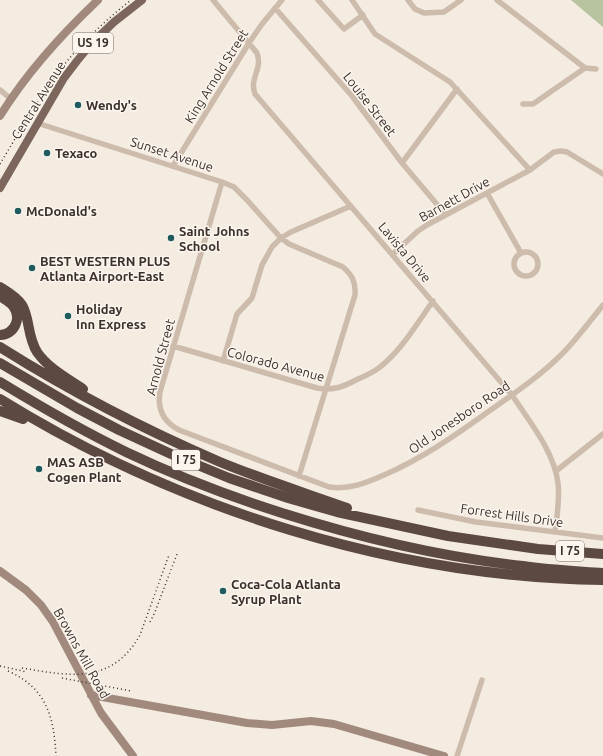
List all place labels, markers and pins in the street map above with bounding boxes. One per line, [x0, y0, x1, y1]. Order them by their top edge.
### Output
place label: Wendy's [86, 98, 137, 112]
marker: Wendy's [73, 100, 83, 110]
place label: Texaco [55, 146, 97, 160]
marker: Texaco [42, 148, 52, 158]
place label: McDonald's [26, 204, 97, 218]
marker: McDonald's [13, 206, 23, 216]
place label: Saint Johns School [179, 224, 249, 253]
marker: Saint Johns School [166, 233, 176, 243]
place label: BEST WESTERN PLUS Atlanta Airport-East [40, 254, 170, 283]
marker: BEST WESTERN PLUS Atlanta Airport-East [27, 263, 37, 273]
place label: Holiday Inn Express [76, 302, 146, 331]
marker: Holiday Inn Express [63, 311, 73, 321]
place label: MAS ASB Cogen Plant [47, 455, 122, 484]
marker: MAS ASB Cogen Plant [34, 464, 44, 474]
place label: Coca-Cola Atlanta Syrup Plant [231, 577, 341, 606]
marker: Coca-Cola Atlanta Syrup Plant [218, 586, 228, 596]

